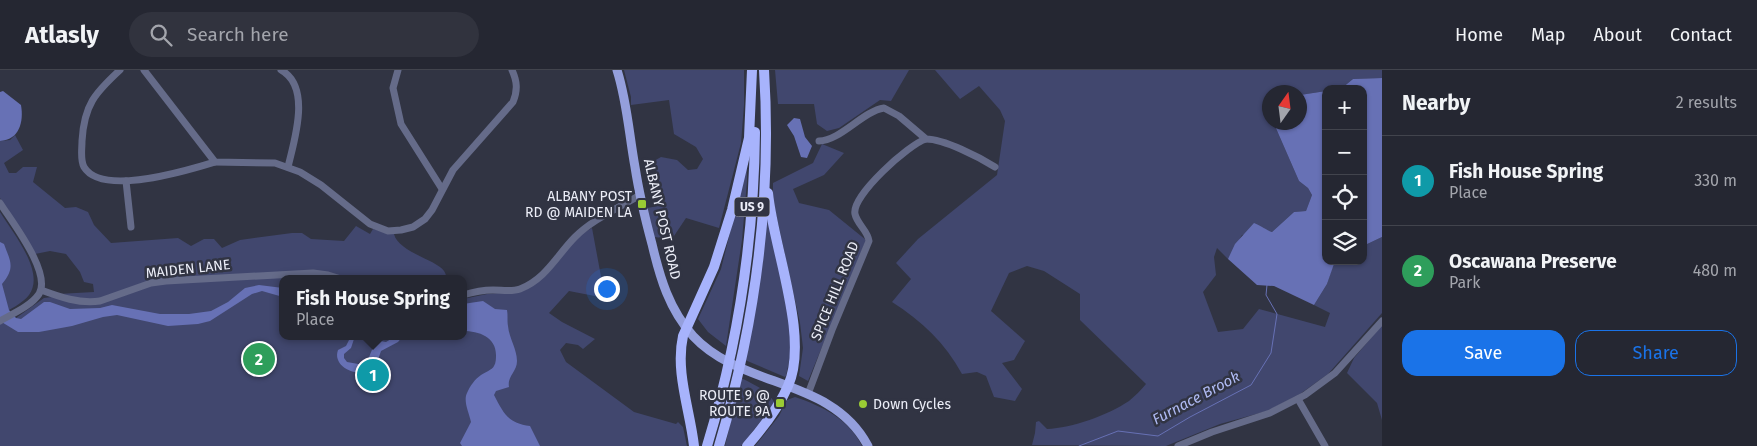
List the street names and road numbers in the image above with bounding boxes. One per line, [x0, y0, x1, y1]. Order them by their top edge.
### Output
street label: ALBANY POST ROAD [640, 157, 684, 281]
road number: US 9 [734, 198, 770, 216]
street label: SPICE HILL ROAD [807, 239, 863, 343]
street label: MAIDEN LANE [145, 256, 231, 282]

